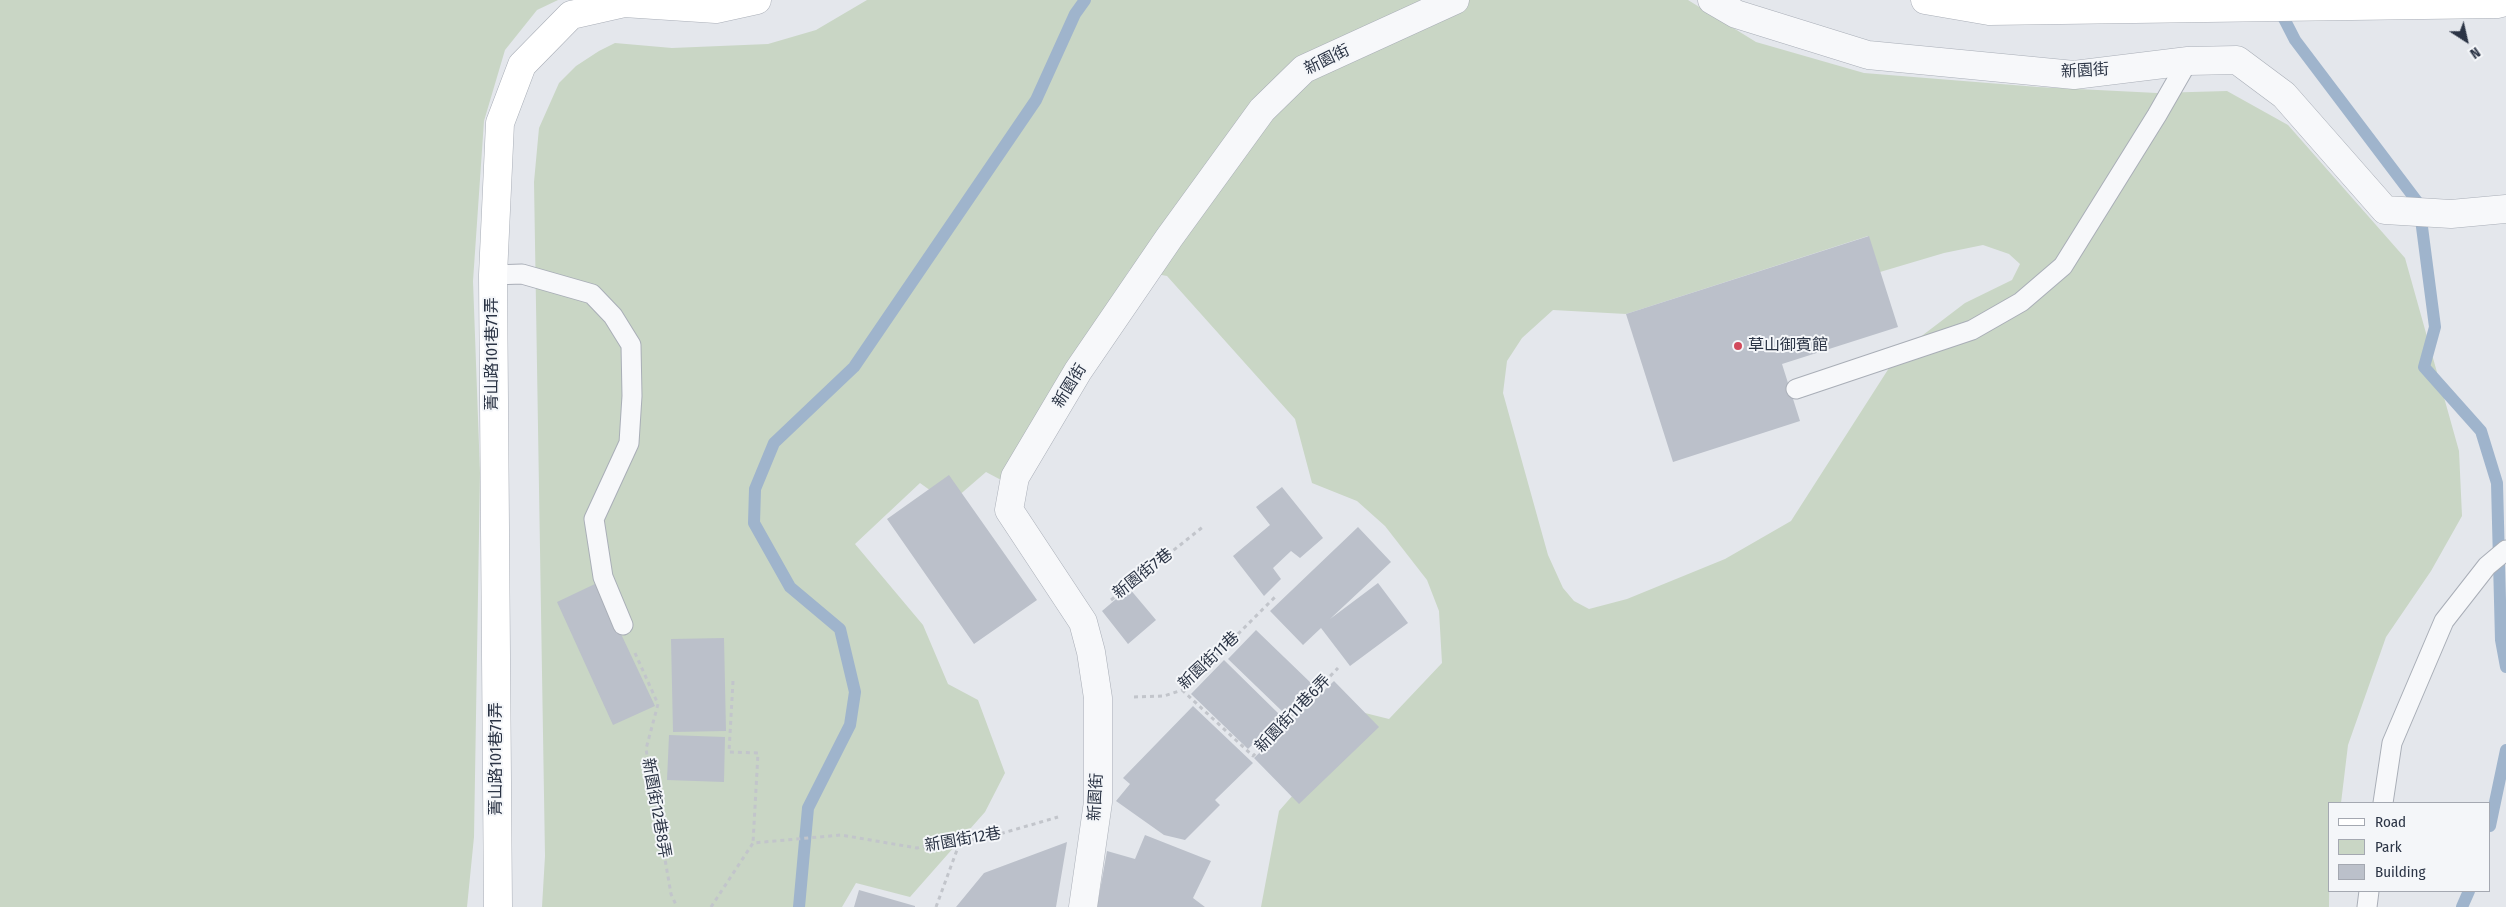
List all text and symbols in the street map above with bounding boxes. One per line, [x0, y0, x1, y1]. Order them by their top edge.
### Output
north arrow [2441, 15, 2491, 65]
street label: 新園街 [1301, 41, 1353, 79]
text: N [2467, 43, 2483, 62]
street label: 新園街 [2061, 60, 2109, 82]
street label: 菁山路101巷71弄 [483, 298, 503, 410]
place label: 草山御賓館 [1748, 336, 1828, 356]
marker: 草山御賓館 [1732, 340, 1744, 352]
street label: 新園街 [1049, 361, 1091, 411]
street label: 新園街7巷 [1109, 545, 1177, 603]
street label: 新園街11巷 [1175, 628, 1243, 694]
street label: 新園街11巷6弄 [1251, 671, 1335, 757]
street label: 菁山路101巷71弄 [487, 703, 507, 815]
street label: 新園街12巷8弄 [638, 756, 674, 860]
street label: 新園街 [1085, 773, 1107, 821]
legend [2328, 802, 2491, 892]
text: Road [2375, 813, 2406, 831]
street label: 新園街12巷 [923, 824, 1003, 856]
text: Park [2375, 838, 2402, 856]
text: Building [2375, 863, 2426, 881]

